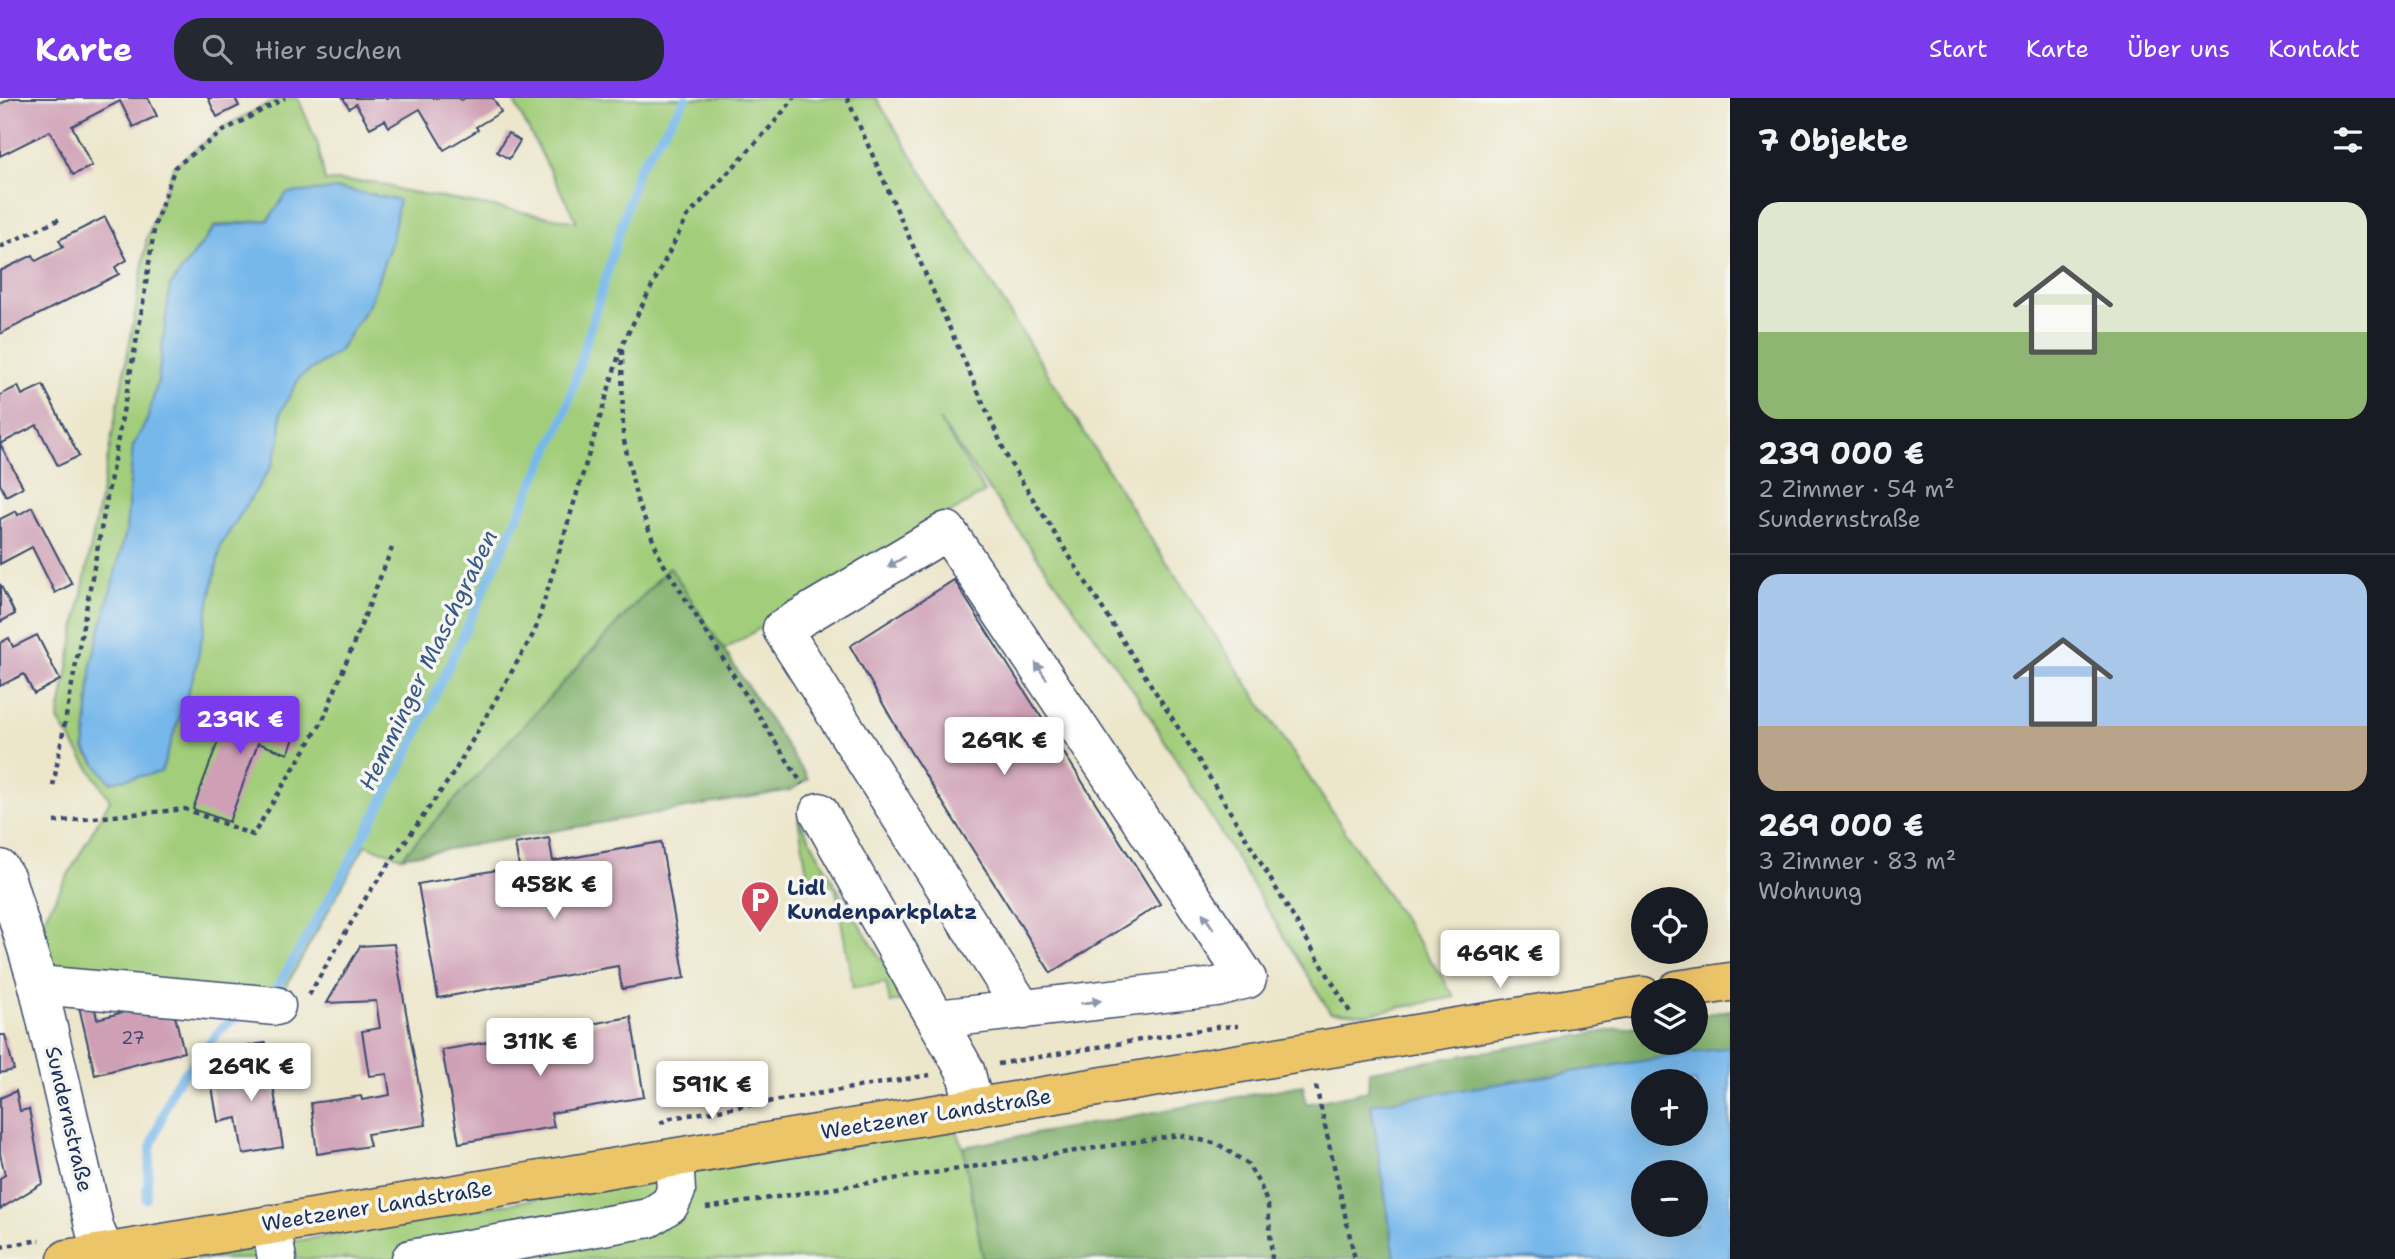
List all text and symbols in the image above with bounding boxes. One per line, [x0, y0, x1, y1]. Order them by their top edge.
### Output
search box [174, 18, 664, 81]
text: Karte [35, 27, 132, 72]
icon: search [198, 30, 236, 68]
text: Hier suchen [254, 32, 402, 67]
text: Start [1929, 33, 1988, 65]
text: Karte [2026, 33, 2089, 65]
text: Über uns [2127, 33, 2230, 65]
text: Kontakt [2268, 33, 2360, 65]
text: 7 Objekte [1758, 120, 1908, 161]
icon: filters [2329, 121, 2367, 159]
icon: home [2000, 247, 2126, 373]
text: 239 000 € [1758, 433, 1924, 474]
text: 2 Zimmer · 54 m² [1758, 474, 1955, 504]
text: Sundernstraße [1758, 504, 1921, 534]
water label: Hemminger Maschgraben [352, 525, 504, 795]
one-way arrow [886, 556, 905, 568]
icon: home [2000, 619, 2126, 745]
one-way arrow [1034, 661, 1047, 681]
pin: 239K € [183, 696, 297, 756]
text: 239K € [196, 704, 284, 734]
pin: 269K € [947, 718, 1061, 777]
text: 269K € [961, 725, 1047, 755]
text: 269 000 € [1758, 805, 1924, 846]
text: 3 Zimmer · 83 m² [1758, 846, 1956, 876]
pin: 458K € [497, 862, 611, 921]
text: 458K € [511, 869, 597, 899]
place label: Lidl Kundenparkplatz [787, 874, 977, 926]
text: Wohnung [1758, 876, 1862, 906]
parking icon: Lidl Kundenparkplatz [739, 879, 781, 934]
map controls [1631, 887, 1708, 1237]
button: locate [1631, 887, 1708, 964]
one-way arrow [1201, 912, 1215, 930]
pin: 469K € [1443, 930, 1557, 990]
text: 469K € [1457, 938, 1543, 968]
button: layers [1631, 978, 1708, 1055]
one-way arrow [1080, 996, 1102, 1007]
pin: 311K € [483, 1018, 597, 1078]
house number: 27 [121, 1026, 145, 1050]
text: 311K € [502, 1026, 578, 1056]
street label: Sundernstraße [39, 1043, 99, 1195]
pin: 269K € [194, 1044, 308, 1103]
text: 269K € [208, 1051, 294, 1081]
pin: 591K € [655, 1062, 769, 1121]
text: 591K € [672, 1069, 752, 1099]
button: + [1631, 1069, 1708, 1146]
street label: Weetzener Landstraße [819, 1082, 1053, 1146]
button: − [1631, 1160, 1708, 1237]
street label: Weetzener Landstraße [260, 1174, 494, 1238]

